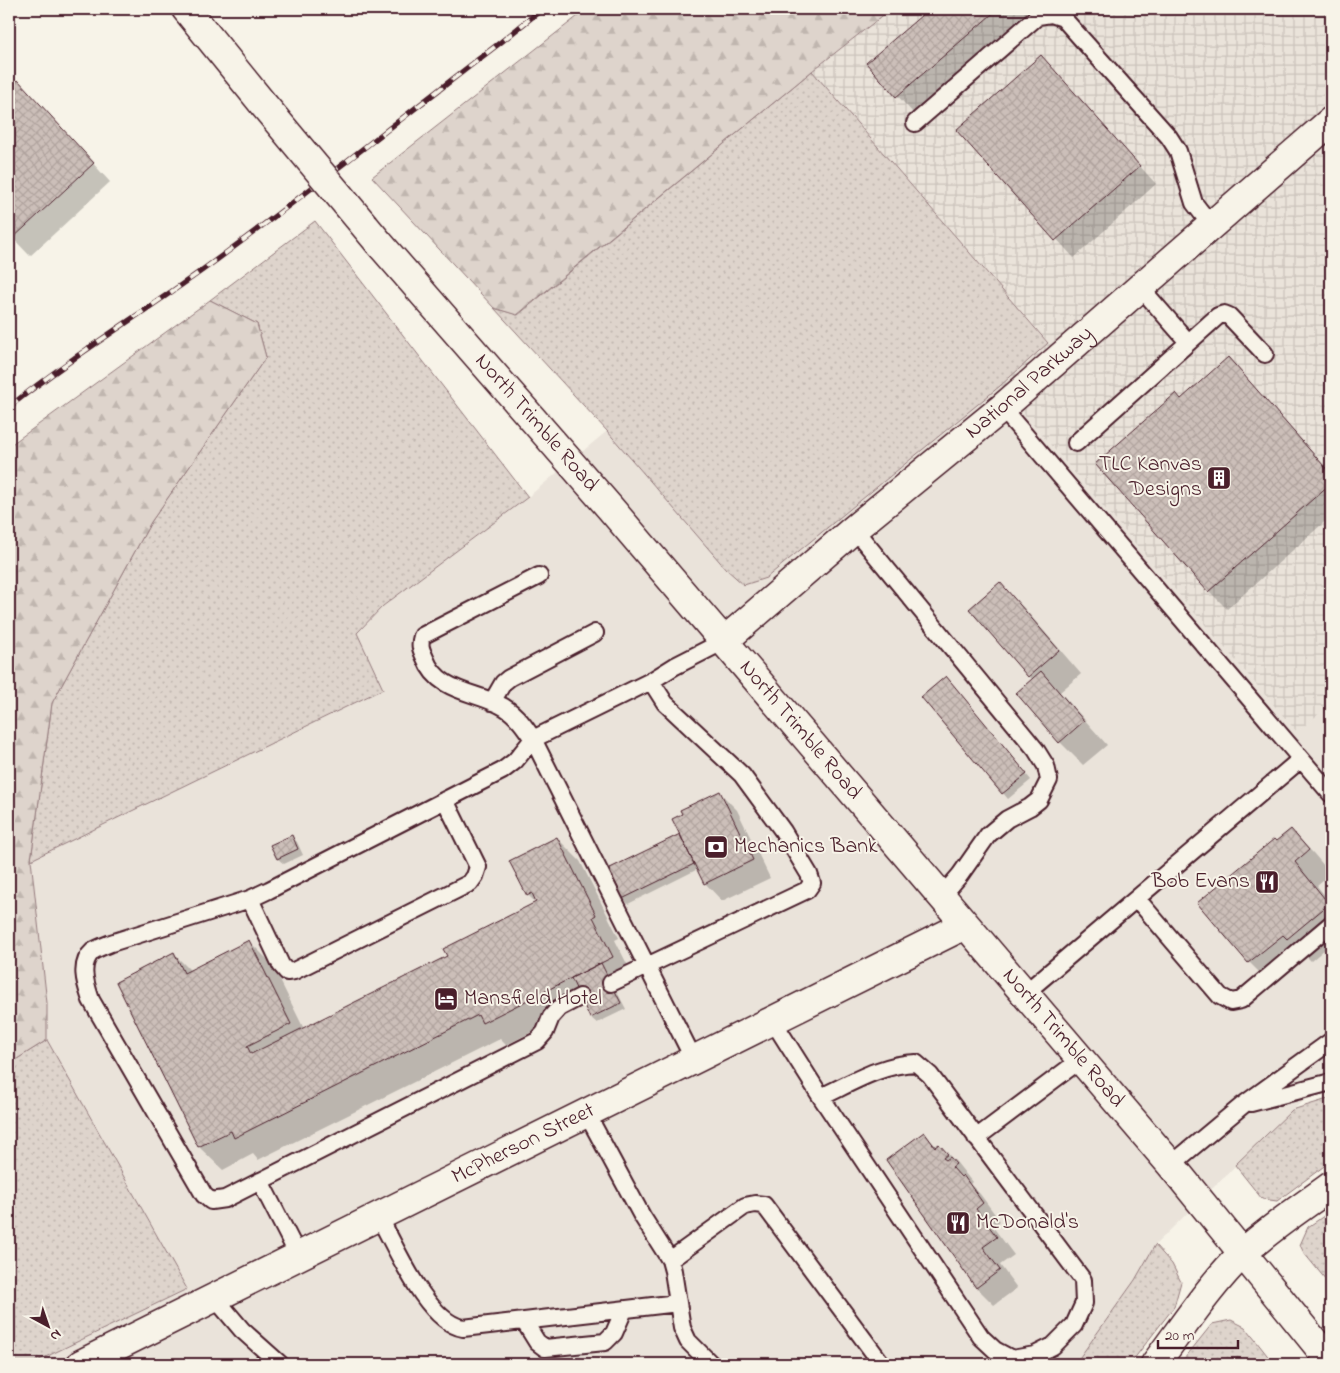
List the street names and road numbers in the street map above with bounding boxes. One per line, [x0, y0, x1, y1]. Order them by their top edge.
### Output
street label: National Parkway [959, 319, 1101, 447]
street label: North Trimble Road [467, 347, 606, 500]
street label: North Trimble Road [731, 653, 869, 807]
street label: North Trimble Road [994, 961, 1132, 1115]
street label: McPherson Street [446, 1095, 601, 1193]

